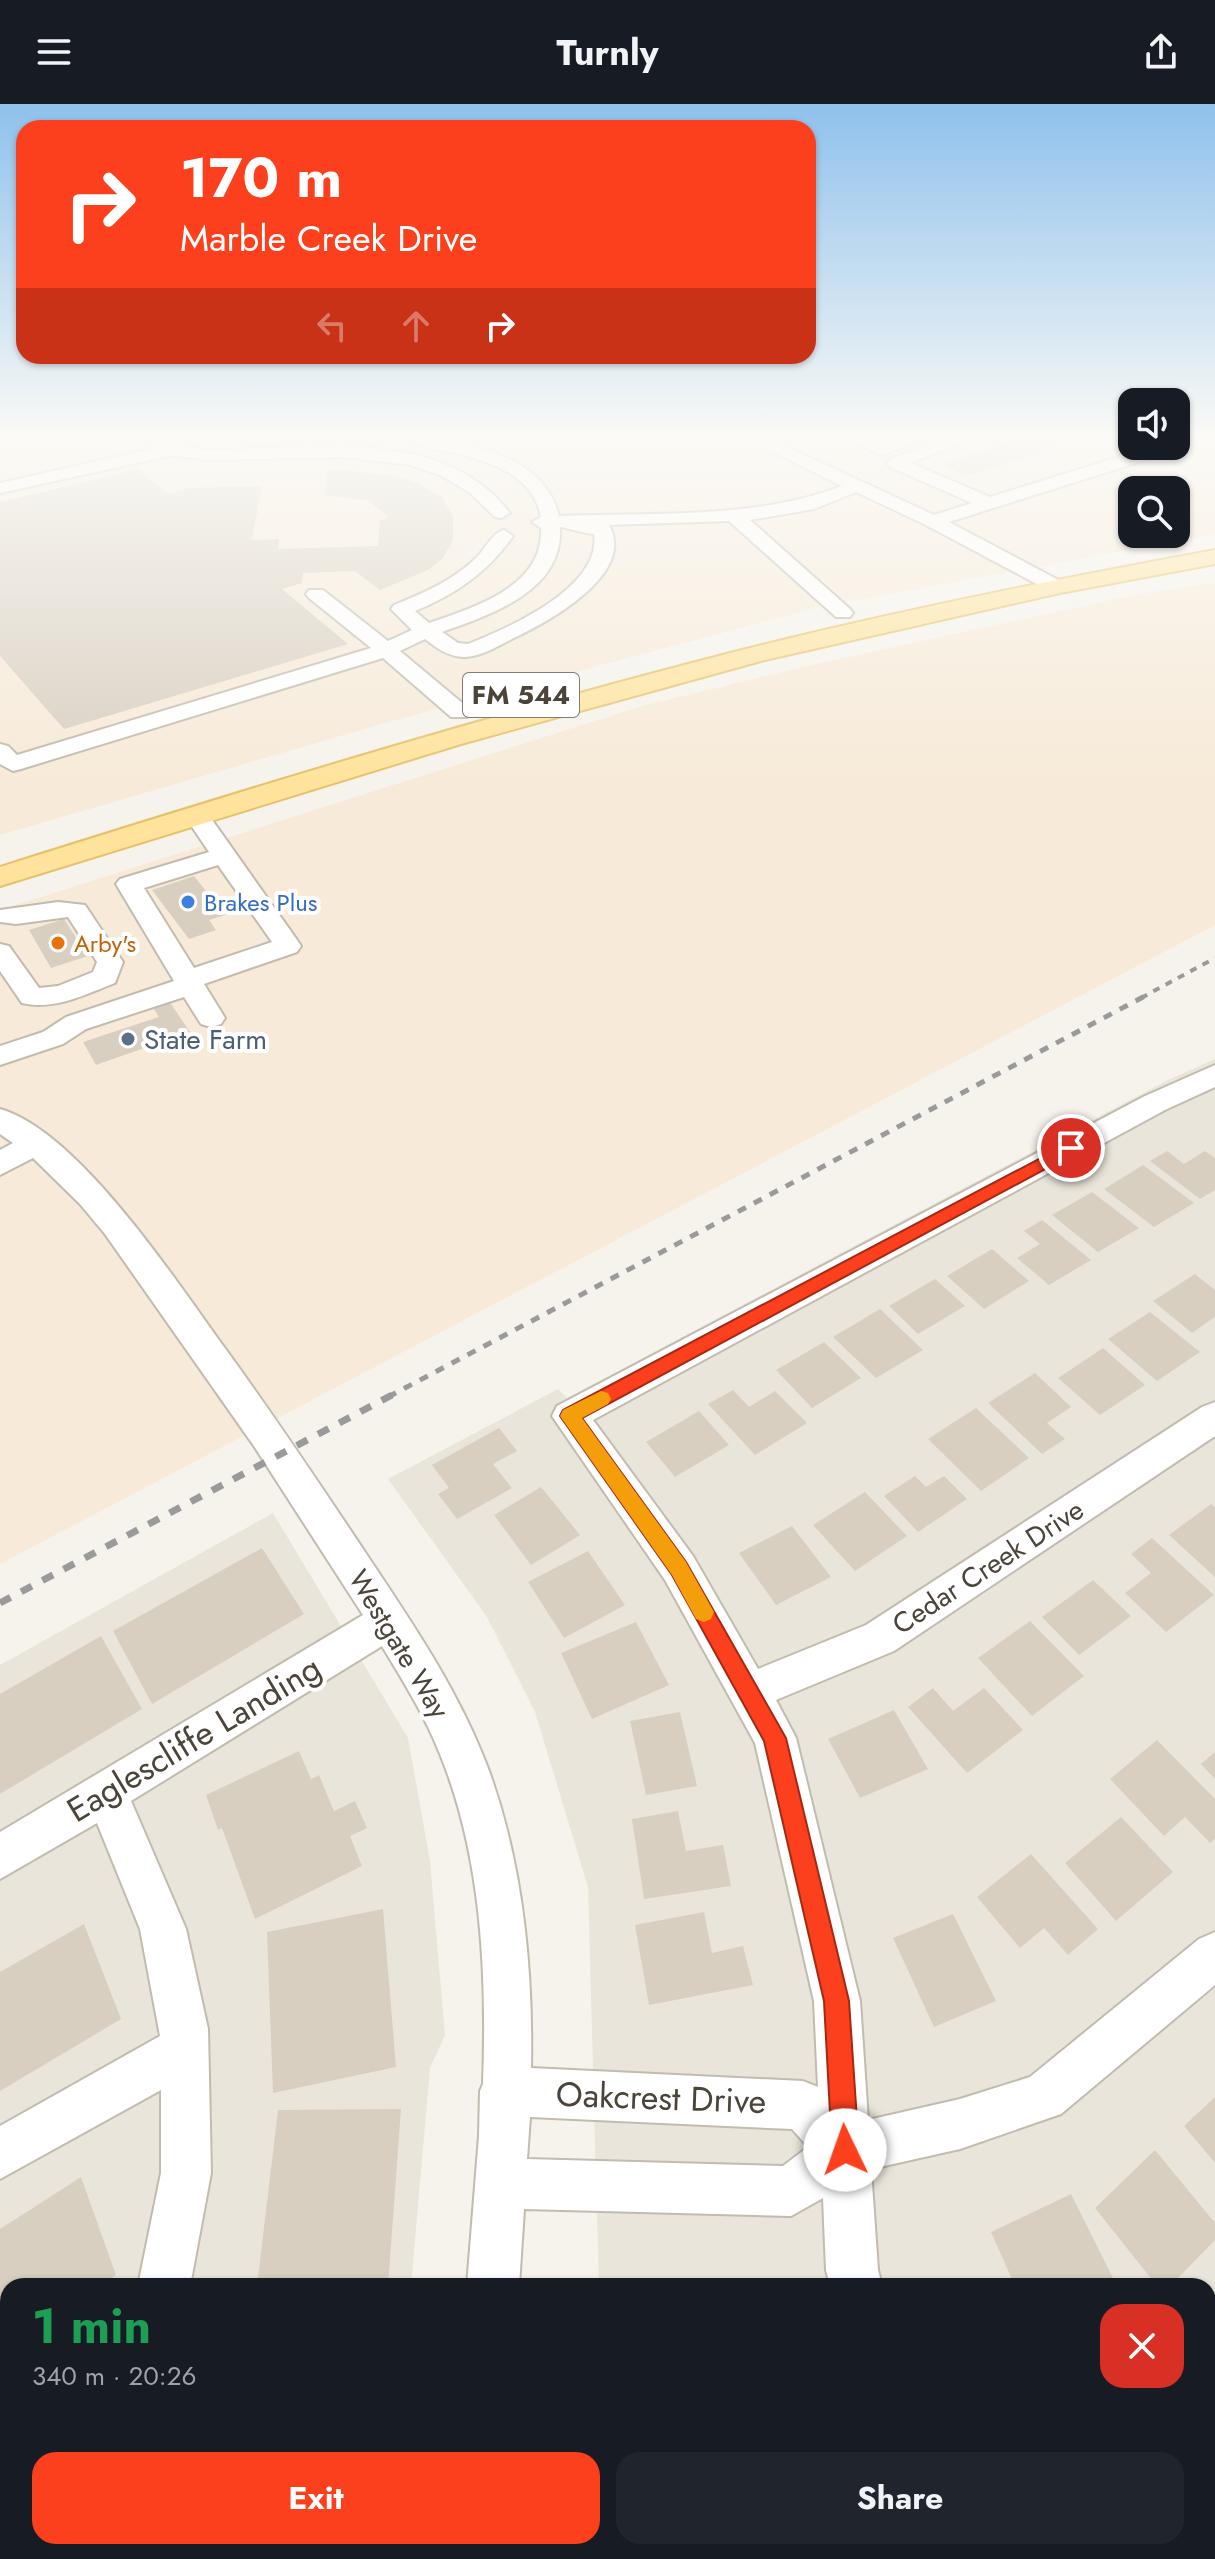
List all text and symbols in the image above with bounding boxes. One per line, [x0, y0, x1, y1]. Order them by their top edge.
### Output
text: Turnly [557, 26, 659, 78]
icon: menu [32, 30, 76, 74]
icon: share [1139, 30, 1183, 74]
text: 170 m [180, 137, 342, 218]
icon: right [48, 152, 152, 256]
text: Marble Creek Drive [180, 212, 477, 264]
icon: left [310, 304, 354, 348]
icon: ahead [394, 304, 438, 348]
icon: right [478, 304, 522, 348]
map controls [1118, 388, 1190, 548]
button: sound [1118, 388, 1190, 460]
button: search [1118, 476, 1190, 548]
road number: FM 544 [463, 673, 579, 717]
place label: Brakes Plus [204, 885, 318, 920]
marker: Brakes Plus [179, 893, 197, 911]
place label: Arby's [74, 926, 136, 961]
marker: Arby's [49, 934, 67, 952]
place label: State Farm [144, 1019, 267, 1060]
marker: State Farm [119, 1030, 137, 1048]
pin [1037, 1114, 1105, 1182]
icon: arrive [1049, 1126, 1093, 1170]
street label: Cedar Creek Drive [884, 1490, 1092, 1644]
street label: Westgate Way [338, 1562, 460, 1727]
street label: Eaglescliffe Landing [58, 1644, 330, 1834]
street label: Oakcrest Drive [555, 2070, 767, 2126]
position arrow [803, 2108, 887, 2192]
text: 1 min [32, 2292, 151, 2361]
button: close [1100, 2304, 1184, 2388]
text: 340 m · 20:26 [32, 2357, 196, 2395]
button: Exit [32, 2452, 600, 2544]
button: Share [616, 2452, 1184, 2544]

